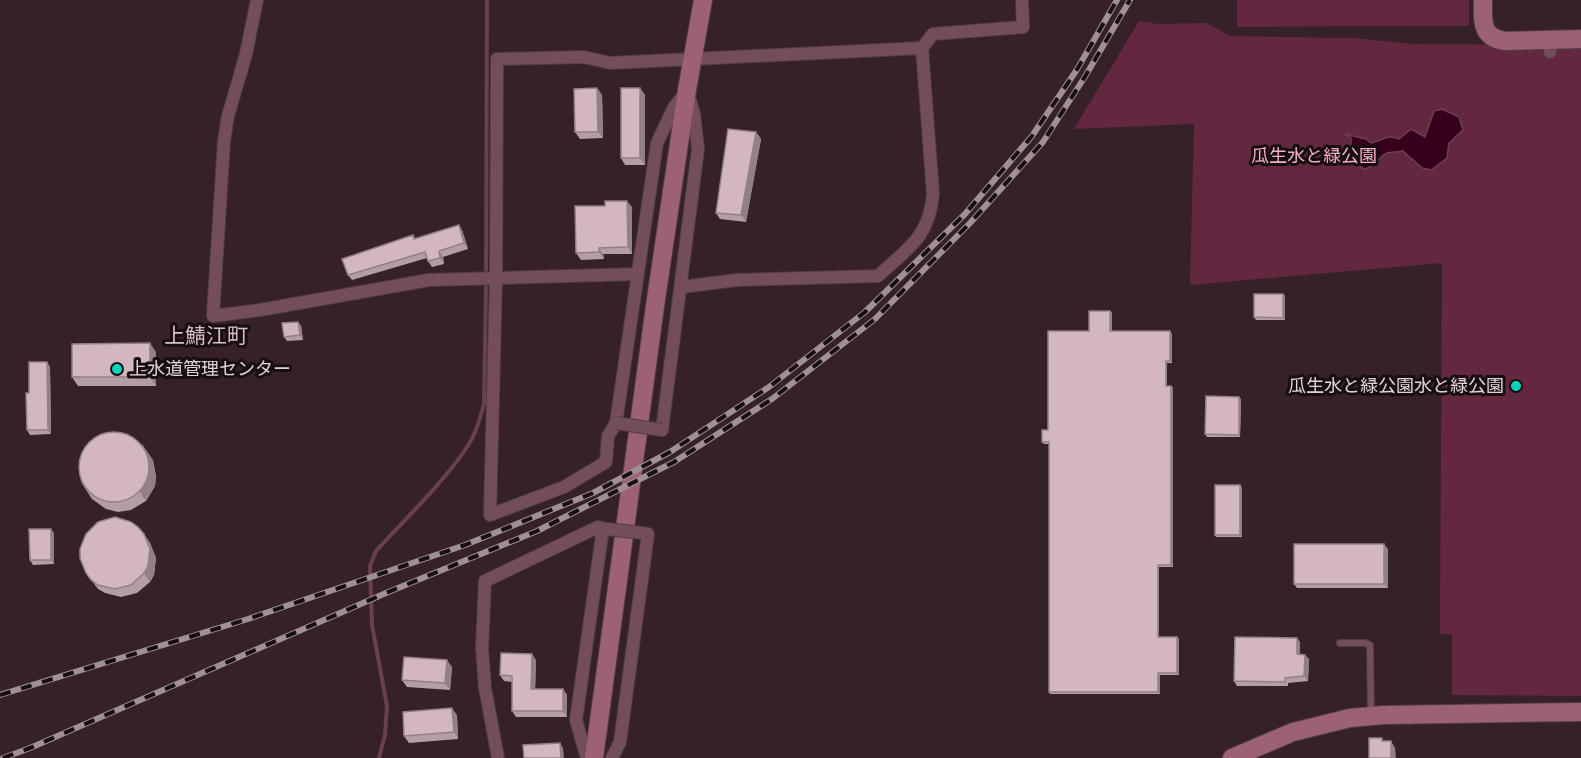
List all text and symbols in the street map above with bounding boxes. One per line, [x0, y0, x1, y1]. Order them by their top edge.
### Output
park label: 瓜生水と緑公園 [1251, 145, 1377, 167]
district label: 上鯖江町 [164, 323, 248, 349]
place label: 上水道管理センター [129, 358, 291, 380]
marker: 上水道管理センター [110, 362, 124, 376]
place label: 瓜生水と緑公園水と緑公園 [1288, 375, 1504, 397]
marker: 瓜生水と緑公園水と緑公園 [1509, 379, 1523, 393]

